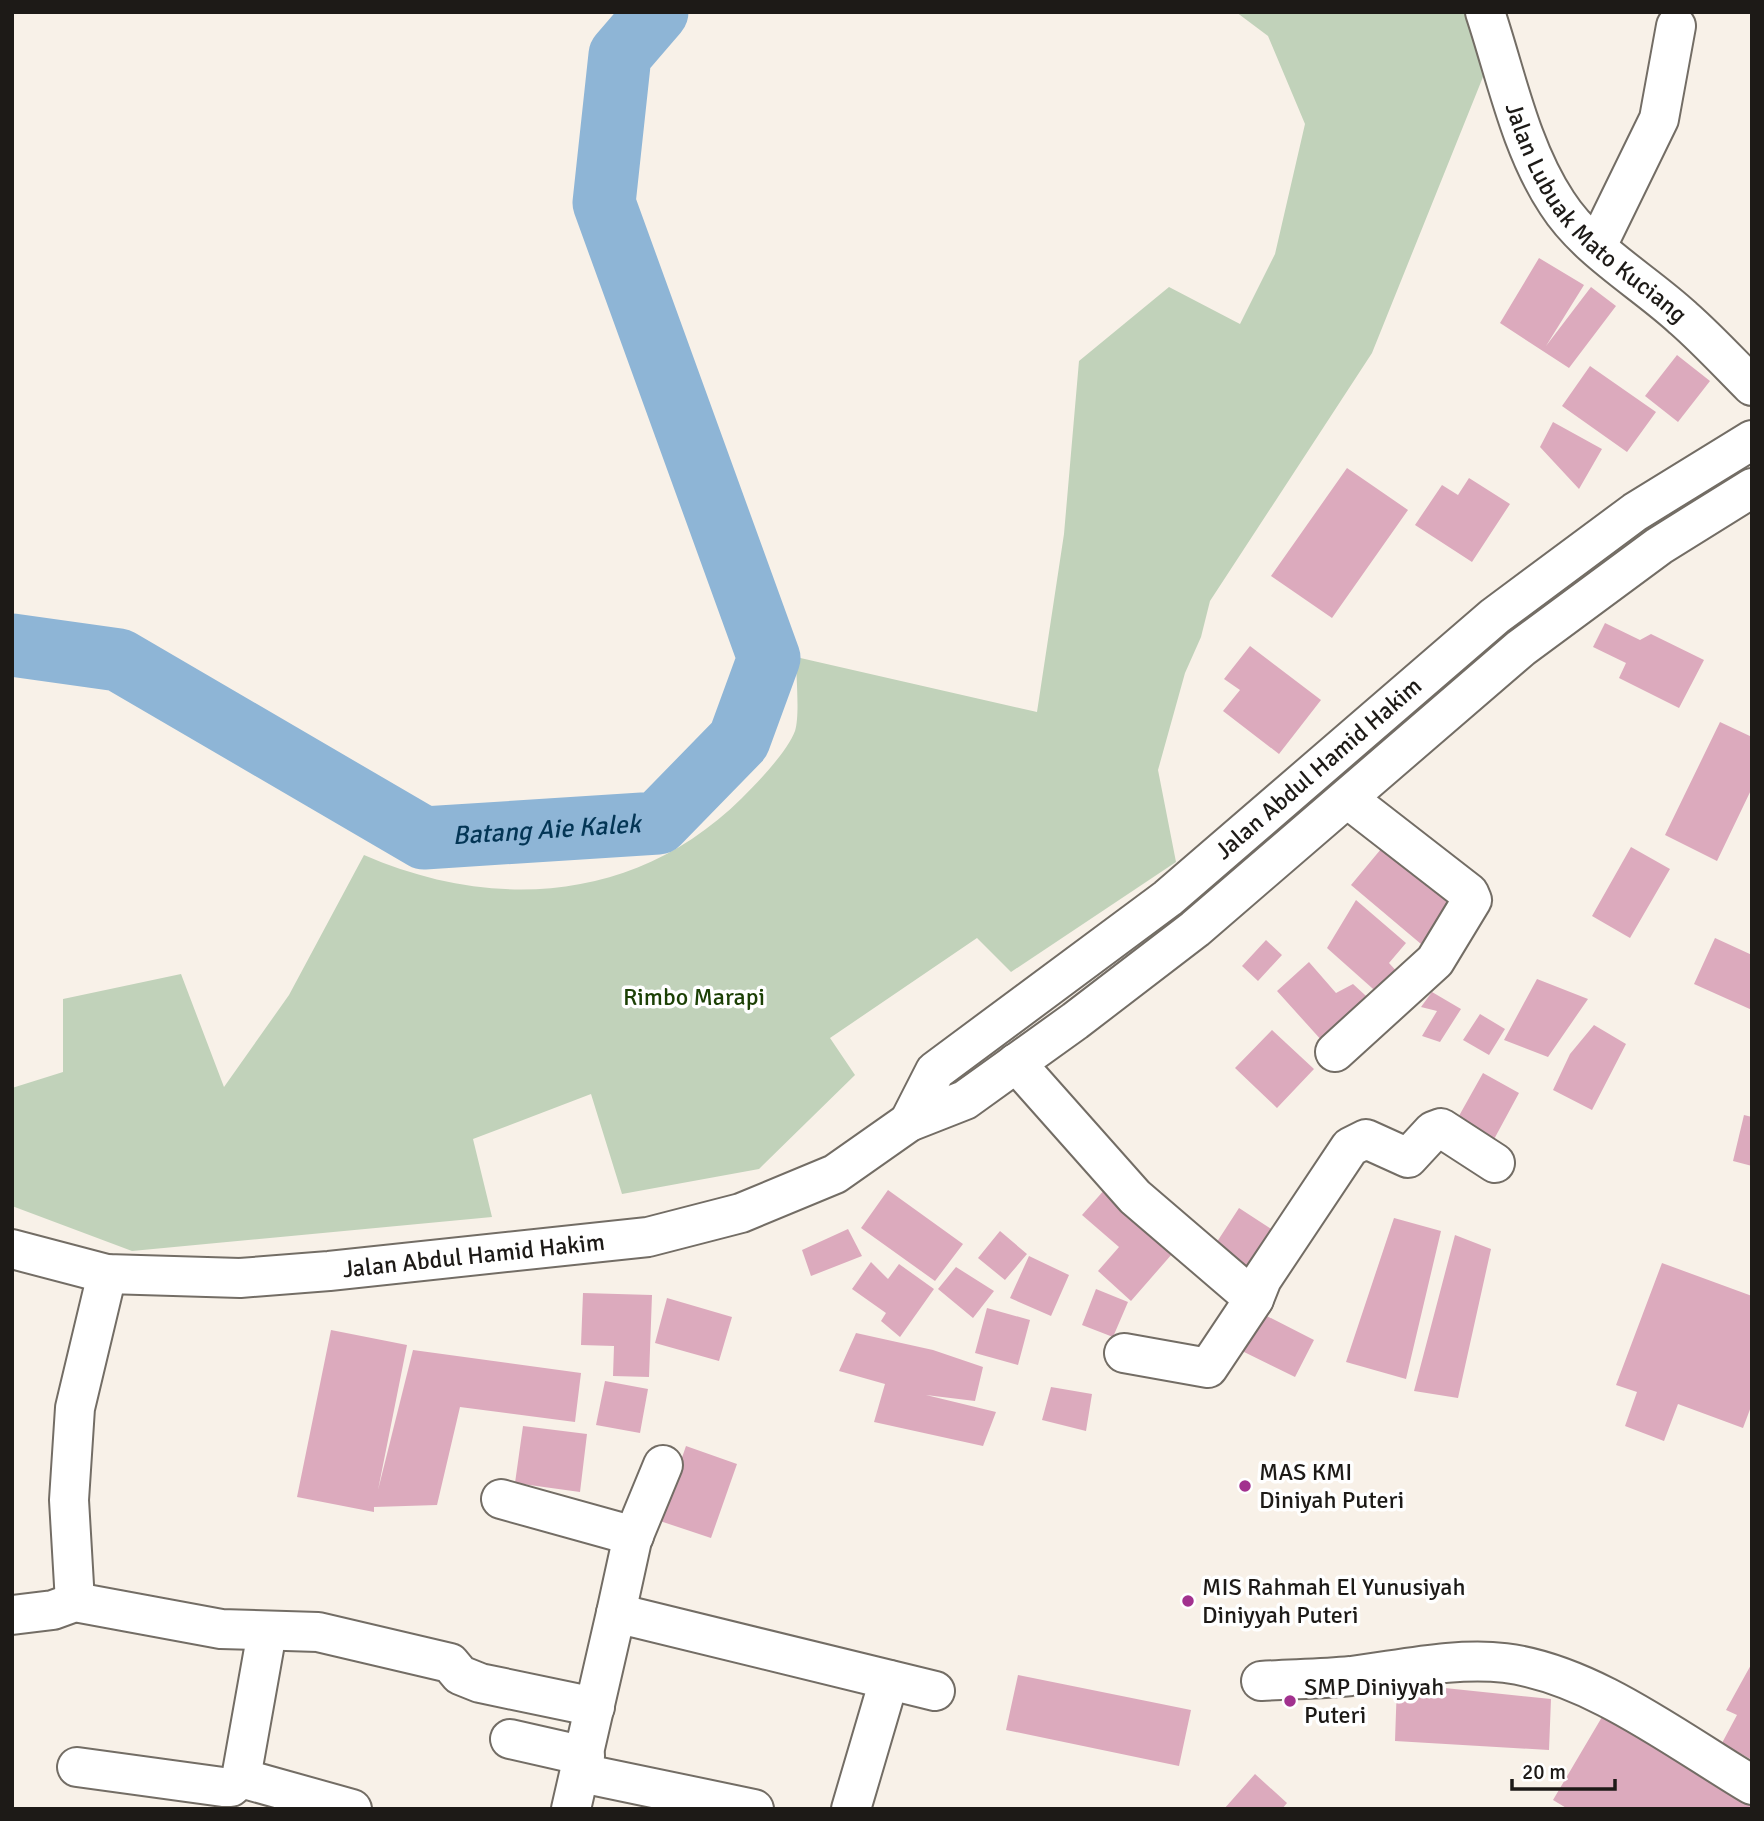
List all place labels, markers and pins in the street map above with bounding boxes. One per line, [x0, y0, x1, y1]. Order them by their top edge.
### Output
place label: MAS KMI Diniyah Puteri [1259, 1457, 1404, 1515]
marker: MAS KMI Diniyah Puteri [1237, 1478, 1253, 1494]
place label: MIS Rahmah El Yunusiyah Diniyyah Puteri [1202, 1572, 1465, 1630]
marker: MIS Rahmah El Yunusiyah Diniyyah Puteri [1180, 1593, 1196, 1609]
place label: SMP Diniyyah Puteri [1304, 1672, 1444, 1730]
marker: SMP Diniyyah Puteri [1282, 1693, 1298, 1709]

